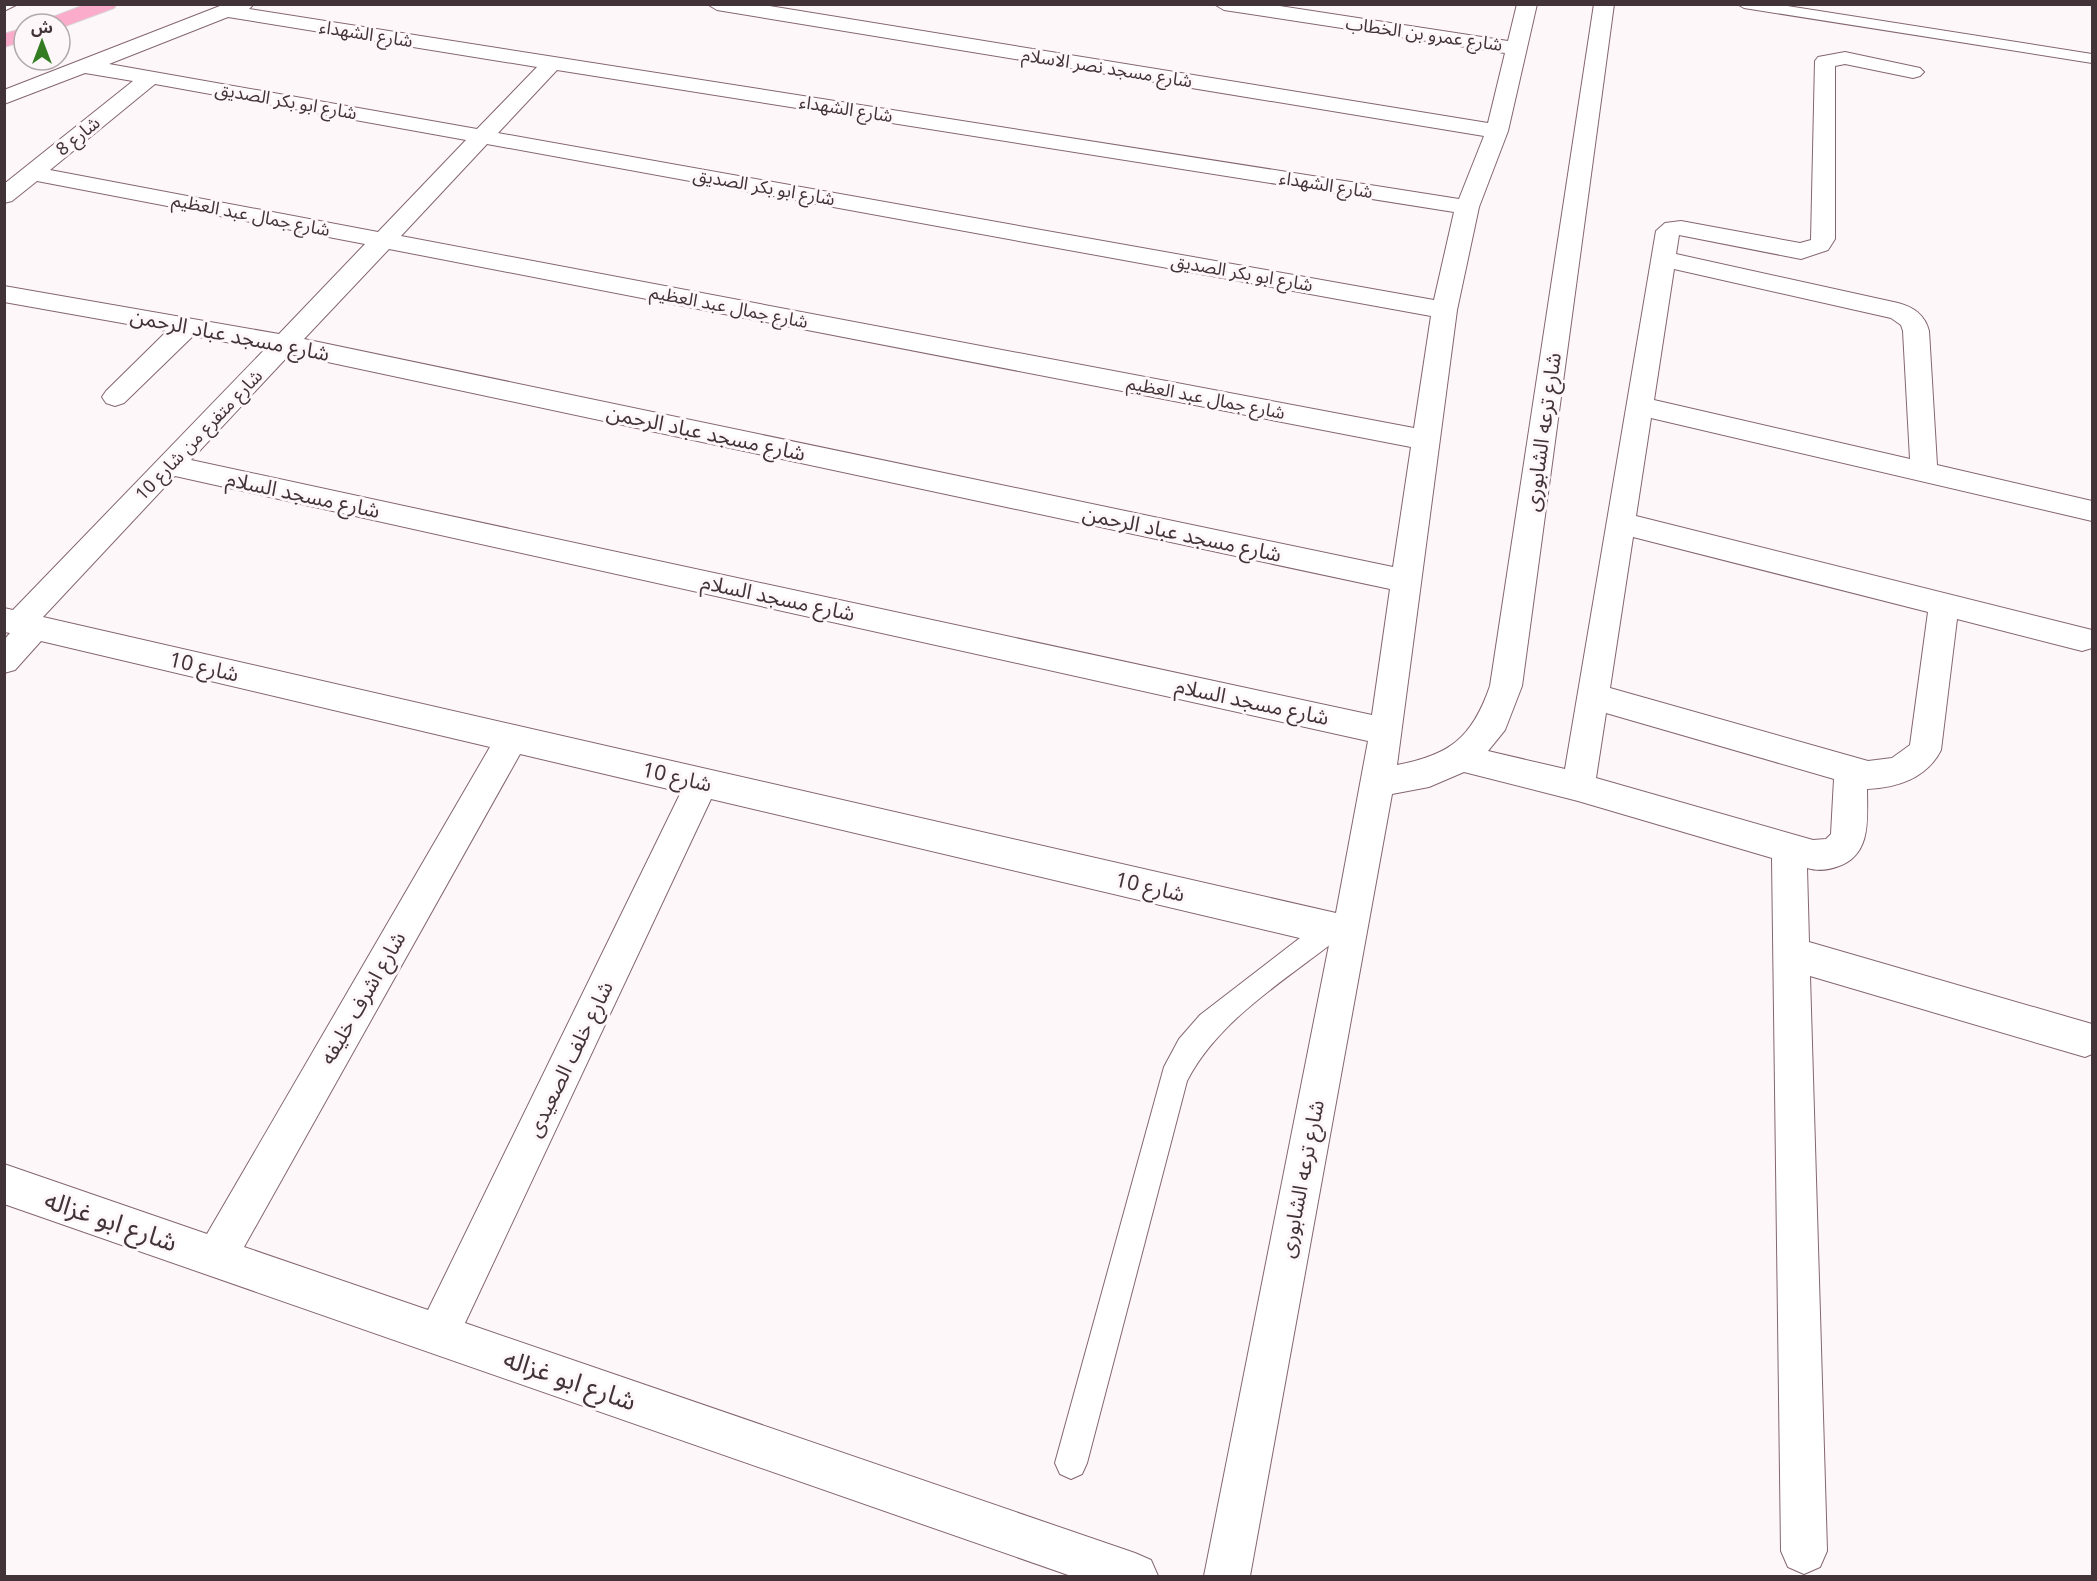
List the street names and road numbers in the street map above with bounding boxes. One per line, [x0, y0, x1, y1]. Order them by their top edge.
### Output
street label: شارع عمرو بن الخطاب [1343, 4, 1505, 64]
street label: شارع الشهداء [316, 8, 416, 60]
street label: شارع مسجد نصر الاسلام [1019, 36, 1195, 100]
street label: شارع ابو بكر الصديق [212, 70, 360, 132]
street label: شارع الشهداء [796, 83, 896, 135]
street label: شارع 8 [47, 105, 109, 167]
street label: شارع ابو بكر الصديق [690, 156, 838, 218]
street label: شارع الشهداء [1276, 159, 1376, 211]
street label: شارع جمال عبد العظيم [169, 181, 333, 249]
street label: شارع ابو بكر الصديق [1168, 242, 1316, 304]
street label: شارع جمال عبد العظيم [647, 273, 811, 341]
street label: شارع مسجد عباد الرحمن [126, 294, 334, 376]
street label: شارع ترعه الشابورى [1510, 350, 1576, 514]
street label: شارع متفرع من شارع 10 [125, 359, 273, 511]
street label: شارع جمال عبد العظيم [1124, 364, 1288, 432]
street label: شارع مسجد عباد الرحمن [602, 390, 810, 476]
street label: شارع مسجد السلام [222, 457, 384, 533]
street label: شارع مسجد عباد الرحمن [1078, 491, 1286, 577]
street label: شارع مسجد السلام [697, 560, 859, 636]
street label: شارع 10 [165, 638, 243, 696]
street label: شارع مسجد السلام [1171, 664, 1333, 740]
street label: شارع 10 [638, 748, 716, 806]
street label: شارع 10 [1111, 858, 1189, 916]
street label: شارع اشرف خليفه [307, 923, 419, 1073]
street label: شارع خلف الصعيدى [513, 973, 627, 1145]
street label: شارع ترعه الشابورى [1265, 1096, 1339, 1262]
street label: شارع ابو غزاله [37, 1173, 185, 1270]
street label: شارع ابو غزاله [496, 1332, 644, 1429]

